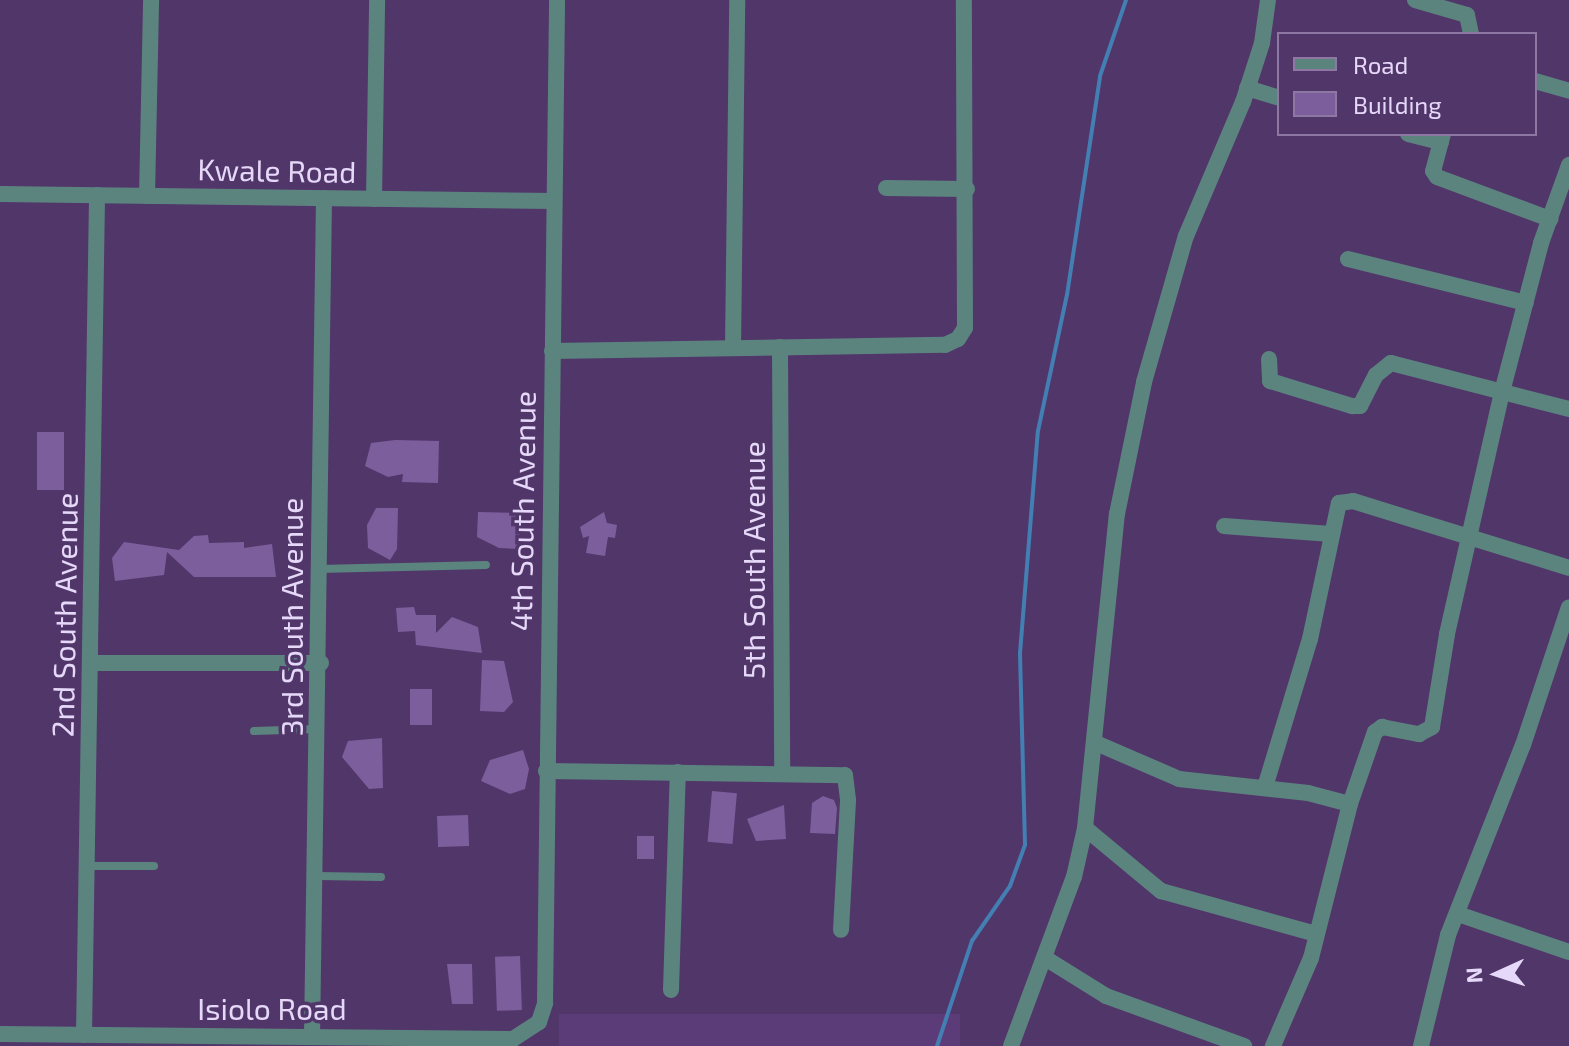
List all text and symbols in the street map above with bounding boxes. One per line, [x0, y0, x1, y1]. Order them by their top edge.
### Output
legend [1277, 32, 1537, 136]
text: Road [1353, 50, 1408, 79]
text: Building [1353, 90, 1442, 119]
street label: Kwale Road [197, 151, 357, 189]
street label: 4th South Avenue [502, 390, 542, 632]
street label: 5th South Avenue [735, 441, 771, 679]
street label: 2nd South Avenue [44, 492, 84, 738]
street label: 3rd South Avenue [273, 497, 309, 737]
north arrow [1457, 934, 1537, 1014]
text: N [1460, 967, 1486, 984]
street label: Isiolo Road [197, 990, 347, 1026]

